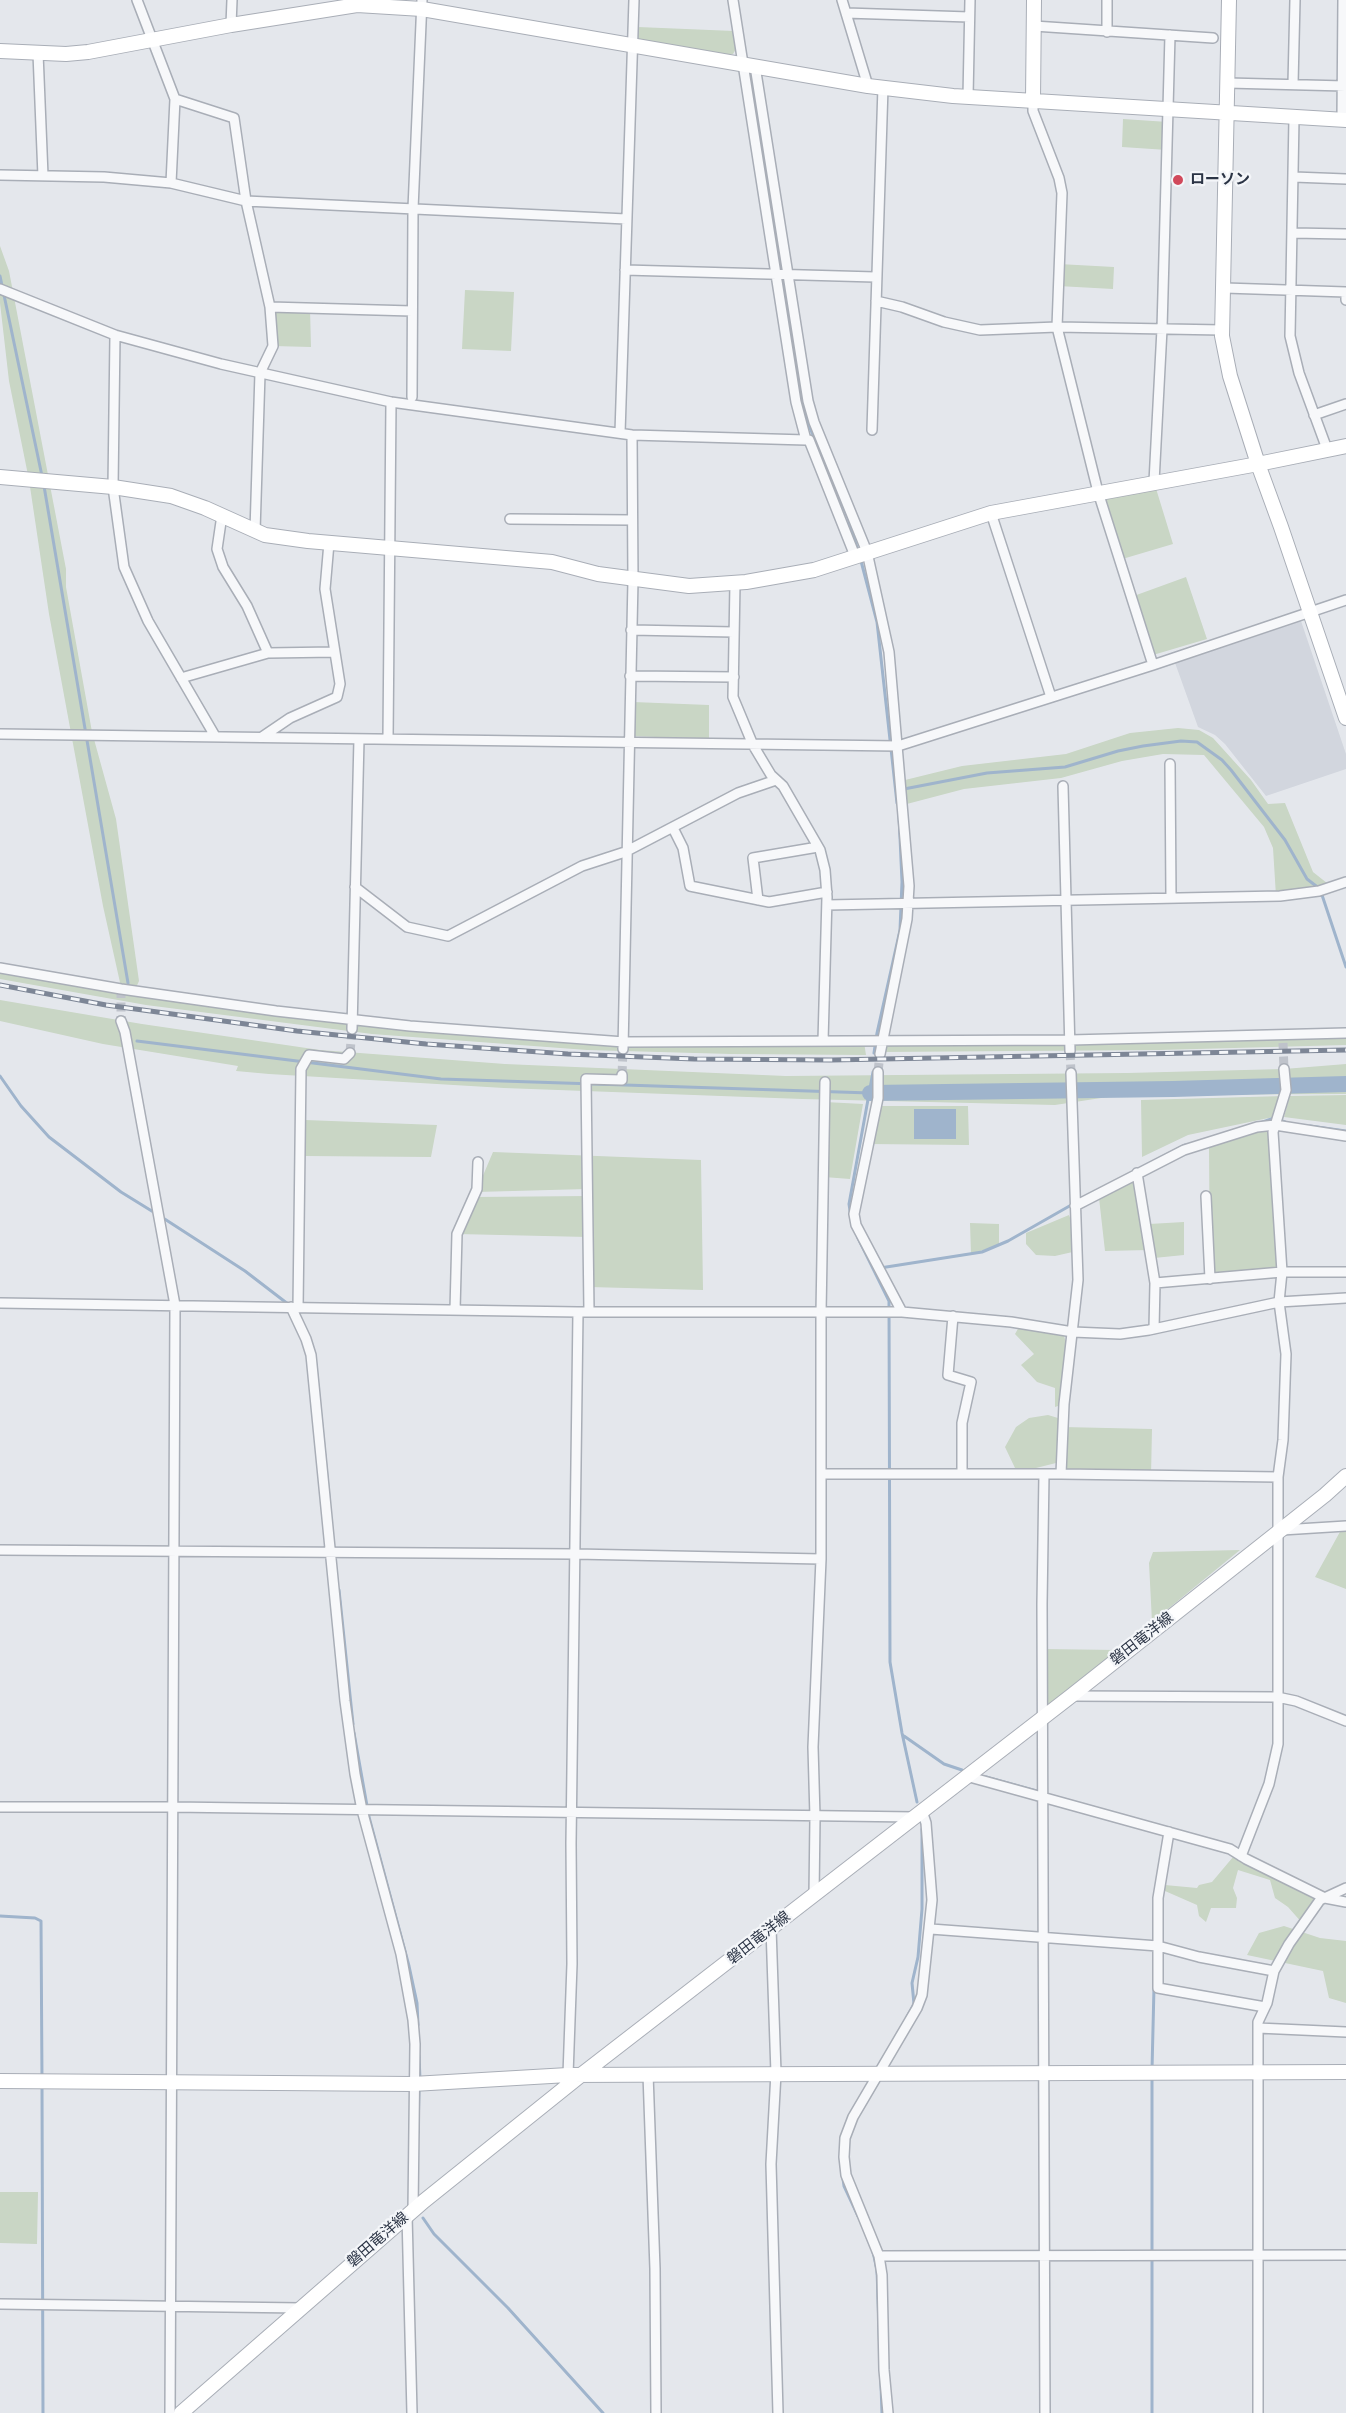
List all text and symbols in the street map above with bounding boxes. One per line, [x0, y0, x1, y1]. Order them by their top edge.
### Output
place label: ローソン [1190, 171, 1250, 189]
marker: ローソン [1171, 173, 1185, 187]
street label: 磐田竜洋線 [1107, 1609, 1177, 1669]
street label: 磐田竜洋線 [724, 1908, 794, 1968]
street label: 磐田竜洋線 [344, 2209, 412, 2271]

